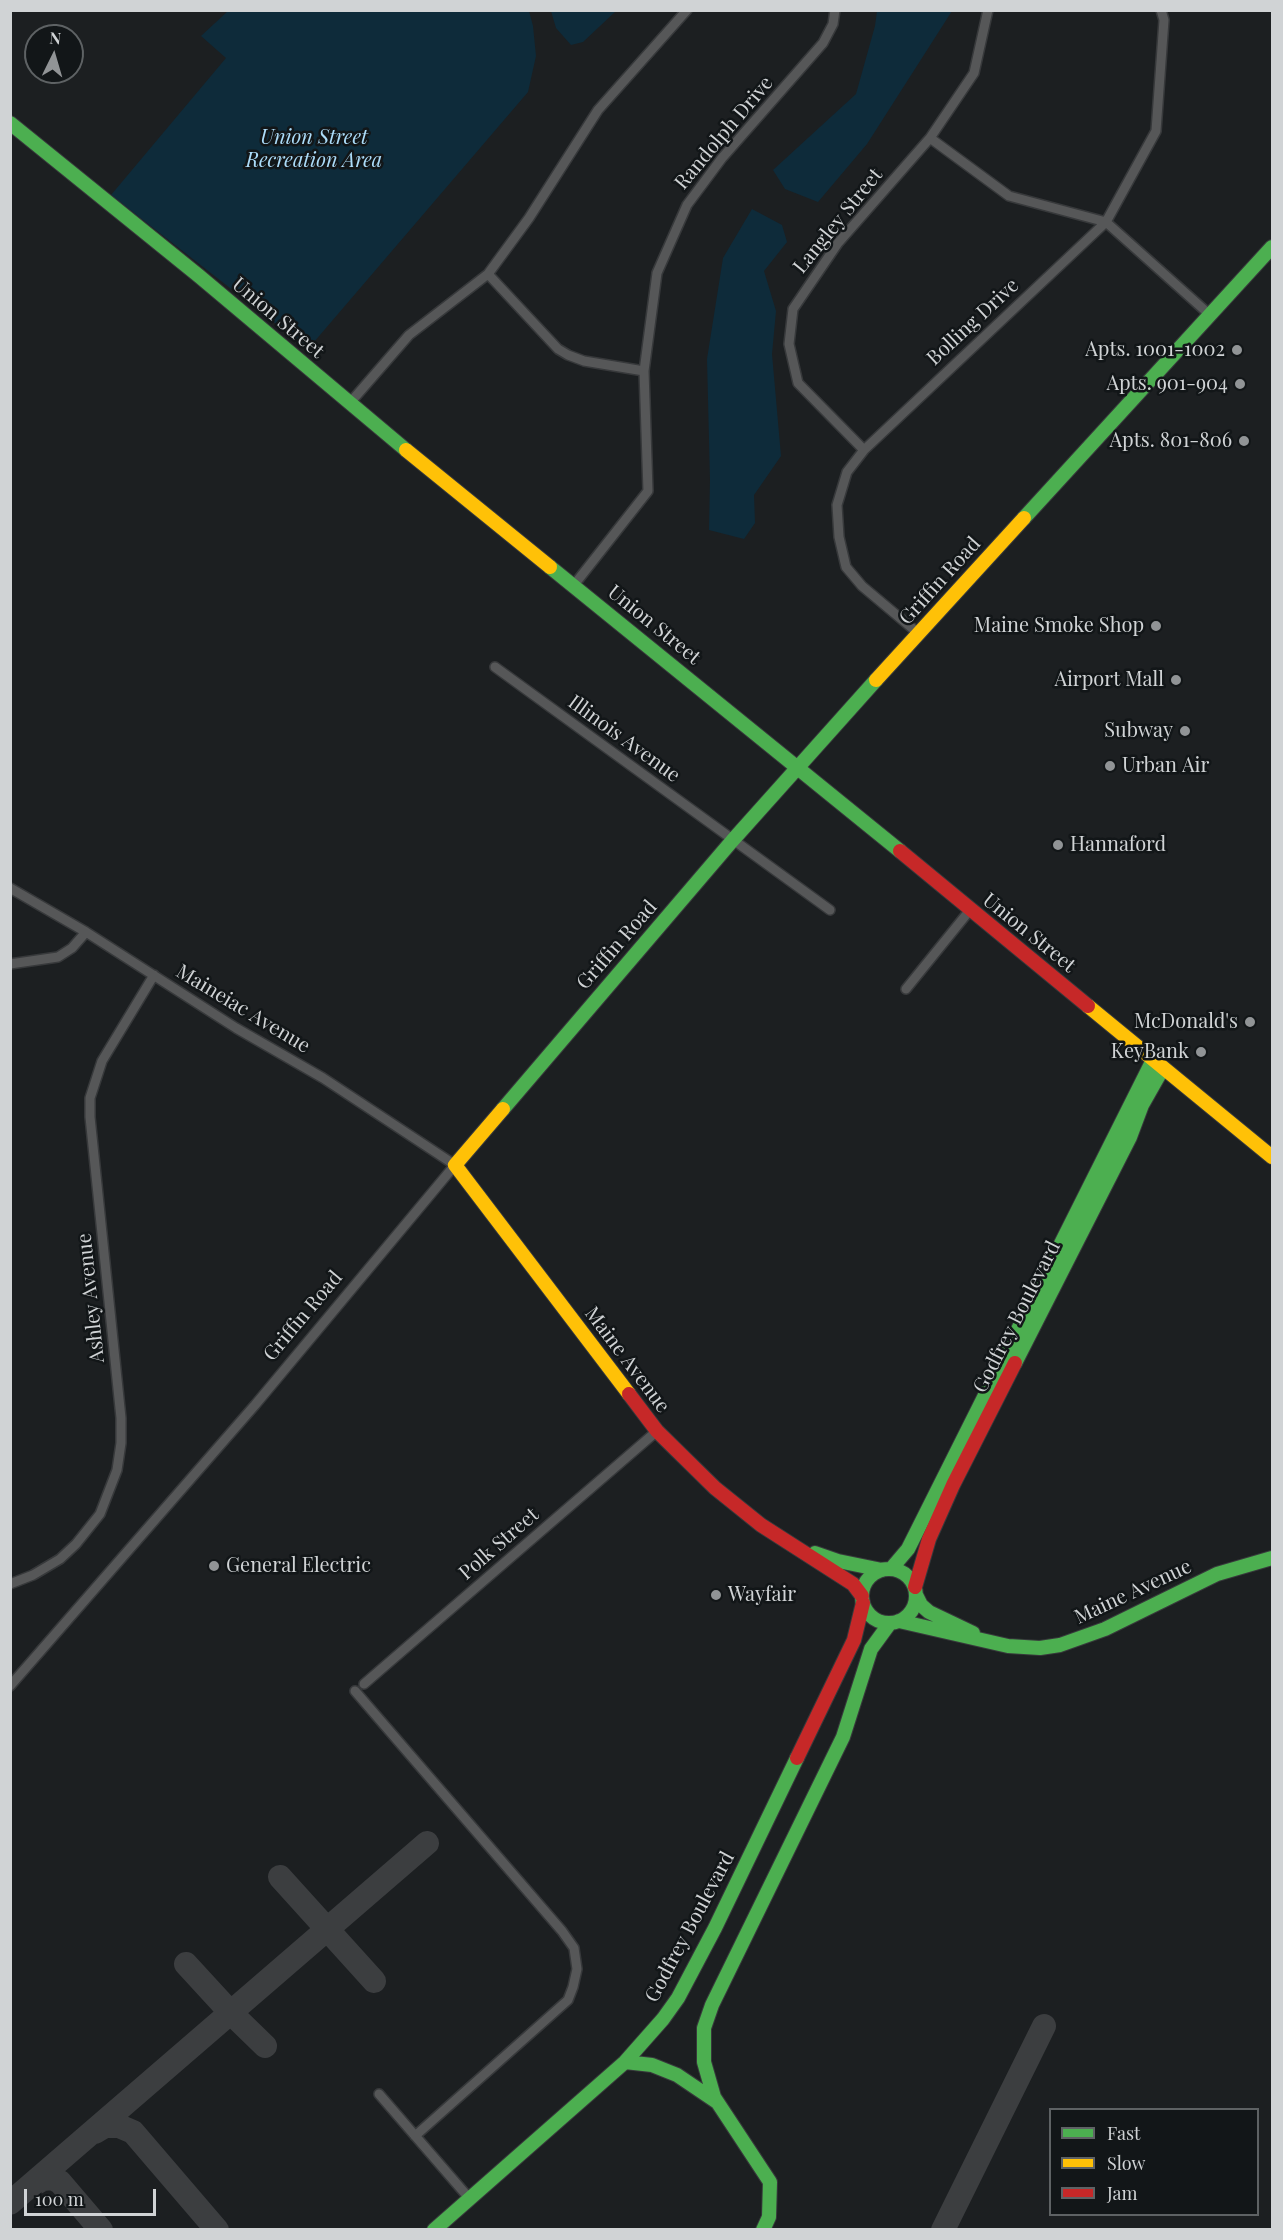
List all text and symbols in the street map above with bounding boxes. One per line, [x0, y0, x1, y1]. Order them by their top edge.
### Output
north arrow [24, 24, 84, 84]
text: N [49, 27, 62, 49]
street label: Randolph Drive [670, 72, 778, 194]
park label: Union Street Recreation Area [246, 126, 382, 173]
street label: Langley Street [788, 164, 888, 278]
street label: Union Street [227, 273, 329, 363]
street label: Bolling Drive [922, 273, 1024, 371]
place label: Apts. 1001-1002 [1085, 338, 1225, 362]
marker: Apts. 1001-1002 [1230, 343, 1244, 357]
place label: Apts. 901-904 [1106, 372, 1228, 396]
marker: Apts. 901-904 [1233, 377, 1247, 391]
place label: Apts. 801-806 [1110, 429, 1232, 453]
marker: Apts. 801-806 [1237, 434, 1251, 448]
street label: Griffin Road [894, 532, 986, 630]
street label: Union Street [603, 580, 705, 670]
place label: Maine Smoke Shop [974, 614, 1144, 638]
marker: Maine Smoke Shop [1149, 619, 1163, 633]
place label: Airport Mall [1054, 668, 1164, 692]
marker: Airport Mall [1169, 673, 1183, 687]
street label: Illinois Avenue [563, 690, 685, 788]
place label: Subway [1104, 719, 1173, 743]
marker: Subway [1178, 724, 1192, 738]
place label: Urban Air [1122, 754, 1209, 778]
marker: Urban Air [1103, 759, 1117, 773]
place label: Hannaford [1070, 833, 1166, 857]
marker: Hannaford [1051, 838, 1065, 852]
street label: Union Street [978, 888, 1080, 978]
street label: Griffin Road [572, 896, 662, 994]
street label: Maineiac Avenue [172, 960, 314, 1058]
place label: McDonald's [1134, 1010, 1238, 1034]
marker: McDonald's [1243, 1015, 1257, 1029]
place label: KeyBank [1111, 1040, 1189, 1064]
marker: KeyBank [1194, 1045, 1208, 1059]
street label: Ashley Avenue [72, 1232, 110, 1364]
street label: Godfrey Boulevard [968, 1237, 1066, 1397]
street label: Griffin Road [258, 1266, 348, 1366]
street label: Maine Avenue [579, 1302, 675, 1418]
street label: Polk Street [454, 1503, 544, 1585]
place label: General Electric [226, 1554, 371, 1578]
street label: Maine Avenue [1071, 1554, 1195, 1630]
marker: General Electric [207, 1559, 221, 1573]
place label: Wayfair [728, 1583, 796, 1607]
marker: Wayfair [709, 1588, 723, 1602]
street label: Godfrey Boulevard [640, 1848, 740, 2006]
legend [1049, 2108, 1259, 2216]
text: Fast [1107, 2121, 1140, 2145]
text: Slow [1107, 2151, 1145, 2175]
scale bar [27, 2177, 159, 2215]
text: Jam [1107, 2181, 1137, 2205]
text: 100 m [35, 2187, 84, 2211]

